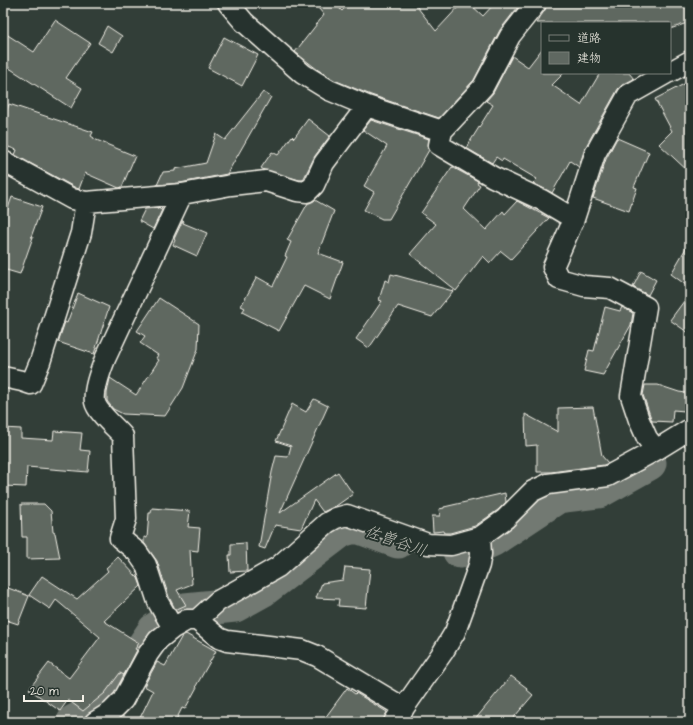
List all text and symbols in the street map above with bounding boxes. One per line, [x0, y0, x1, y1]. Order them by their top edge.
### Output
legend [541, 22, 671, 74]
text: 道路 [577, 30, 601, 47]
text: 建物 [577, 50, 601, 67]
water label: 佐曽谷川 [362, 520, 430, 562]
scale bar [24, 677, 83, 703]
text: 20 m [30, 683, 59, 700]

